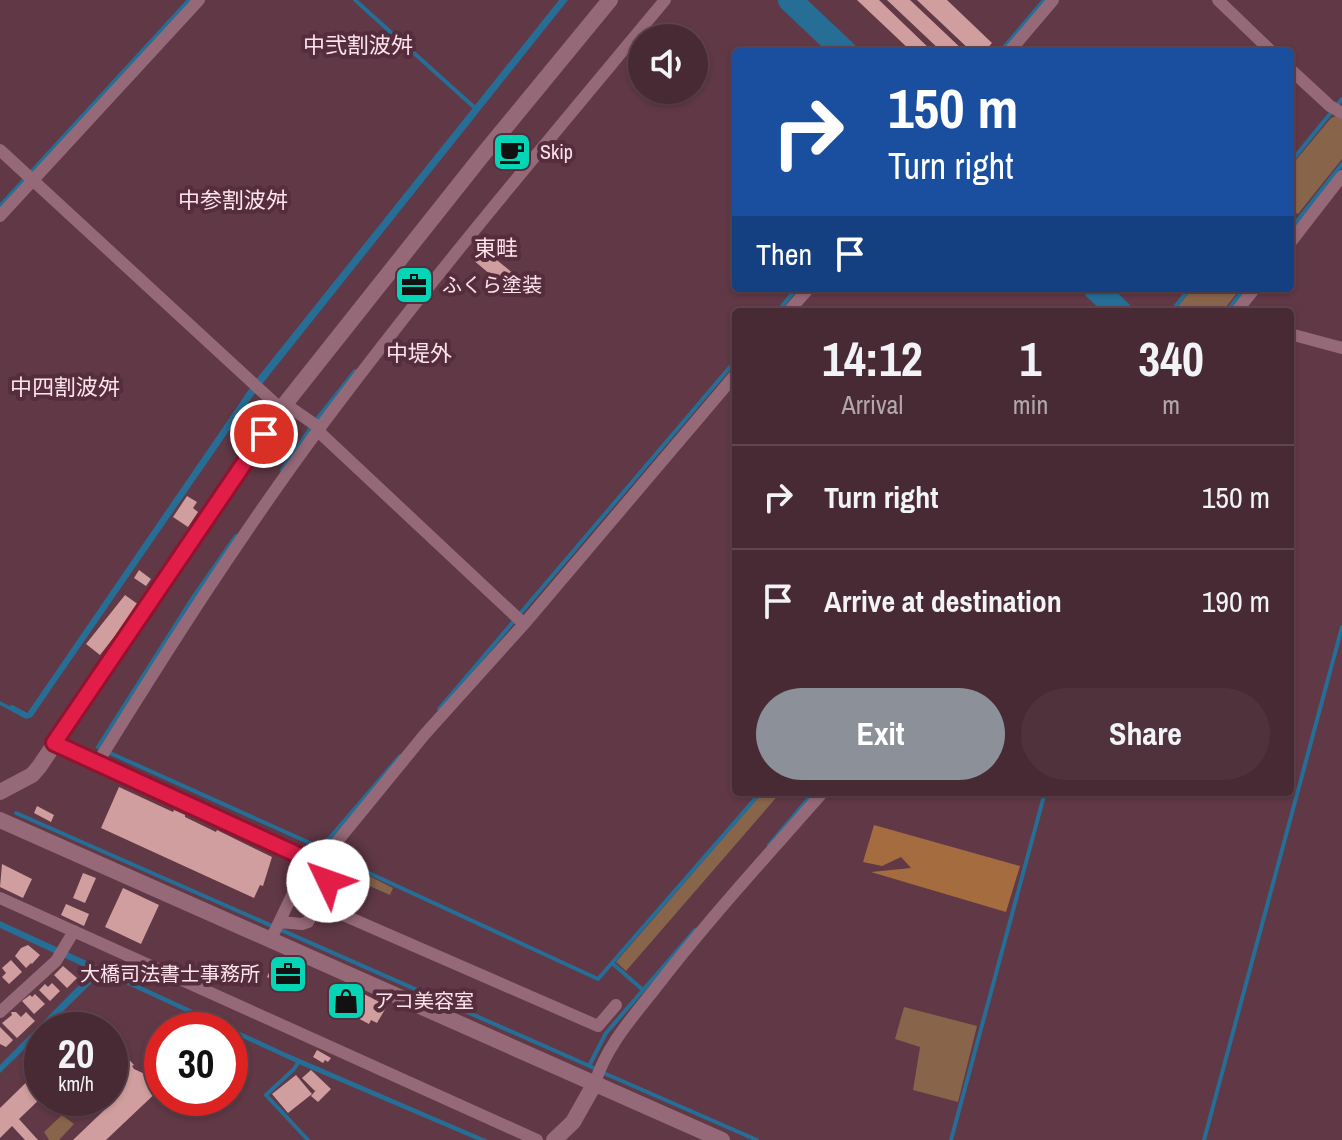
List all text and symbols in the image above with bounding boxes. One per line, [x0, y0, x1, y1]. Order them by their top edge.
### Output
map controls [628, 24, 708, 104]
button: sound [628, 24, 708, 104]
district label: 中弐割波舛 [303, 30, 413, 60]
text: 150 m [888, 70, 1018, 145]
icon: right [756, 80, 860, 184]
cafe icon: Skip [491, 131, 533, 173]
place label: Skip [540, 138, 573, 165]
text: Turn right [888, 142, 1013, 190]
district label: 中参割波舛 [178, 185, 288, 215]
icon: arrive [828, 232, 872, 276]
district label: 東畦 [474, 233, 518, 263]
text: Then [756, 234, 812, 274]
office icon: ふくら塗装 [393, 264, 435, 306]
place label: ふくら塗装 [442, 271, 542, 298]
text: 14:12 [822, 326, 923, 391]
text: 1 [1020, 326, 1041, 391]
text: 340 [1138, 326, 1204, 391]
district label: 中堤外 [386, 338, 452, 368]
district label: 中四割波舛 [10, 372, 120, 402]
text: Arrival [842, 387, 903, 422]
text: min [1013, 387, 1048, 422]
text: m [1162, 387, 1180, 422]
pin [230, 400, 298, 468]
icon: arrive [242, 412, 286, 456]
icon: right [756, 475, 800, 519]
text: Turn right [824, 477, 938, 517]
text: 150 m [1202, 477, 1270, 517]
icon: arrive [756, 579, 800, 623]
text: Arrive at destination [824, 581, 1062, 621]
text: 190 m [1202, 581, 1270, 621]
button: Exit [756, 688, 1005, 780]
button: Share [1021, 688, 1270, 780]
position arrow [286, 839, 370, 923]
office icon: 大橋司法書士事務所 [267, 953, 309, 995]
place label: 大橋司法書士事務所 [80, 960, 260, 987]
shop icon: アコ美容室 [325, 980, 367, 1022]
place label: アコ美容室 [374, 987, 474, 1014]
speed limit sign: 30 [144, 1012, 248, 1116]
text: 20 [58, 1027, 94, 1080]
text: km/h [58, 1070, 94, 1097]

